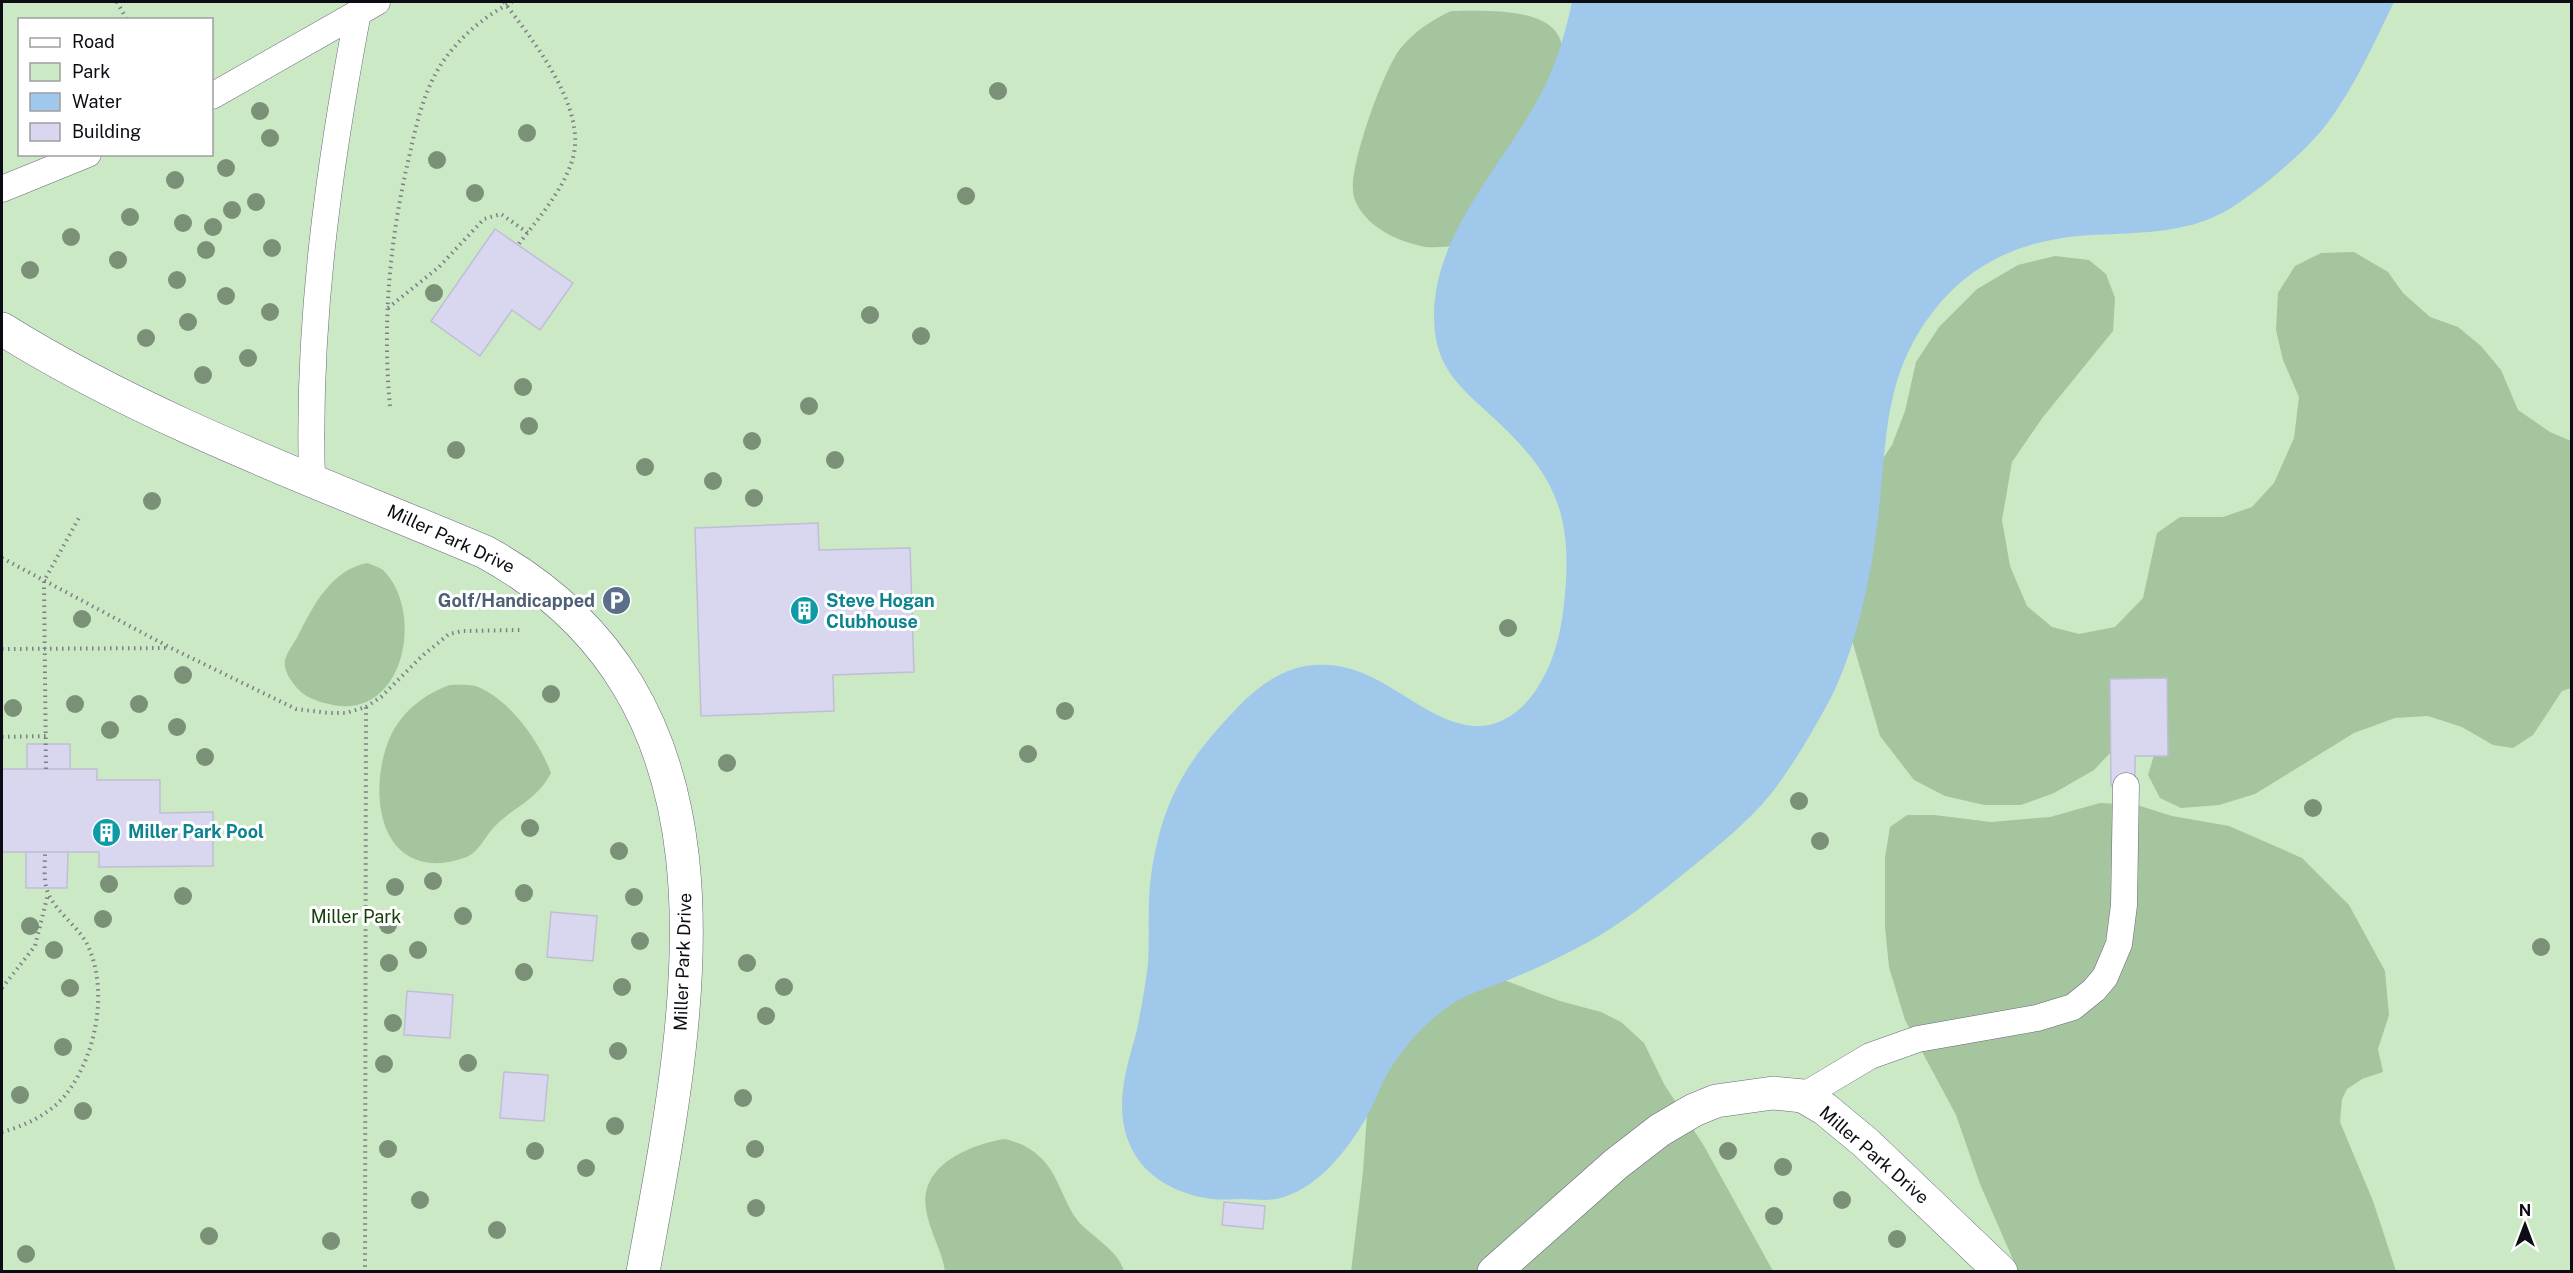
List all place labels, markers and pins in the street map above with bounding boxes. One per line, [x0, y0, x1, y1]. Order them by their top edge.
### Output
parking icon: Golf/Handicapped [600, 585, 632, 617]
place label: Golf/Handicapped [438, 590, 595, 611]
place label: Steve Hogan Clubhouse [826, 590, 935, 632]
building icon: Steve Hogan Clubhouse [789, 595, 821, 627]
building icon: Miller Park Pool [91, 816, 123, 848]
place label: Miller Park Pool [128, 821, 264, 842]

